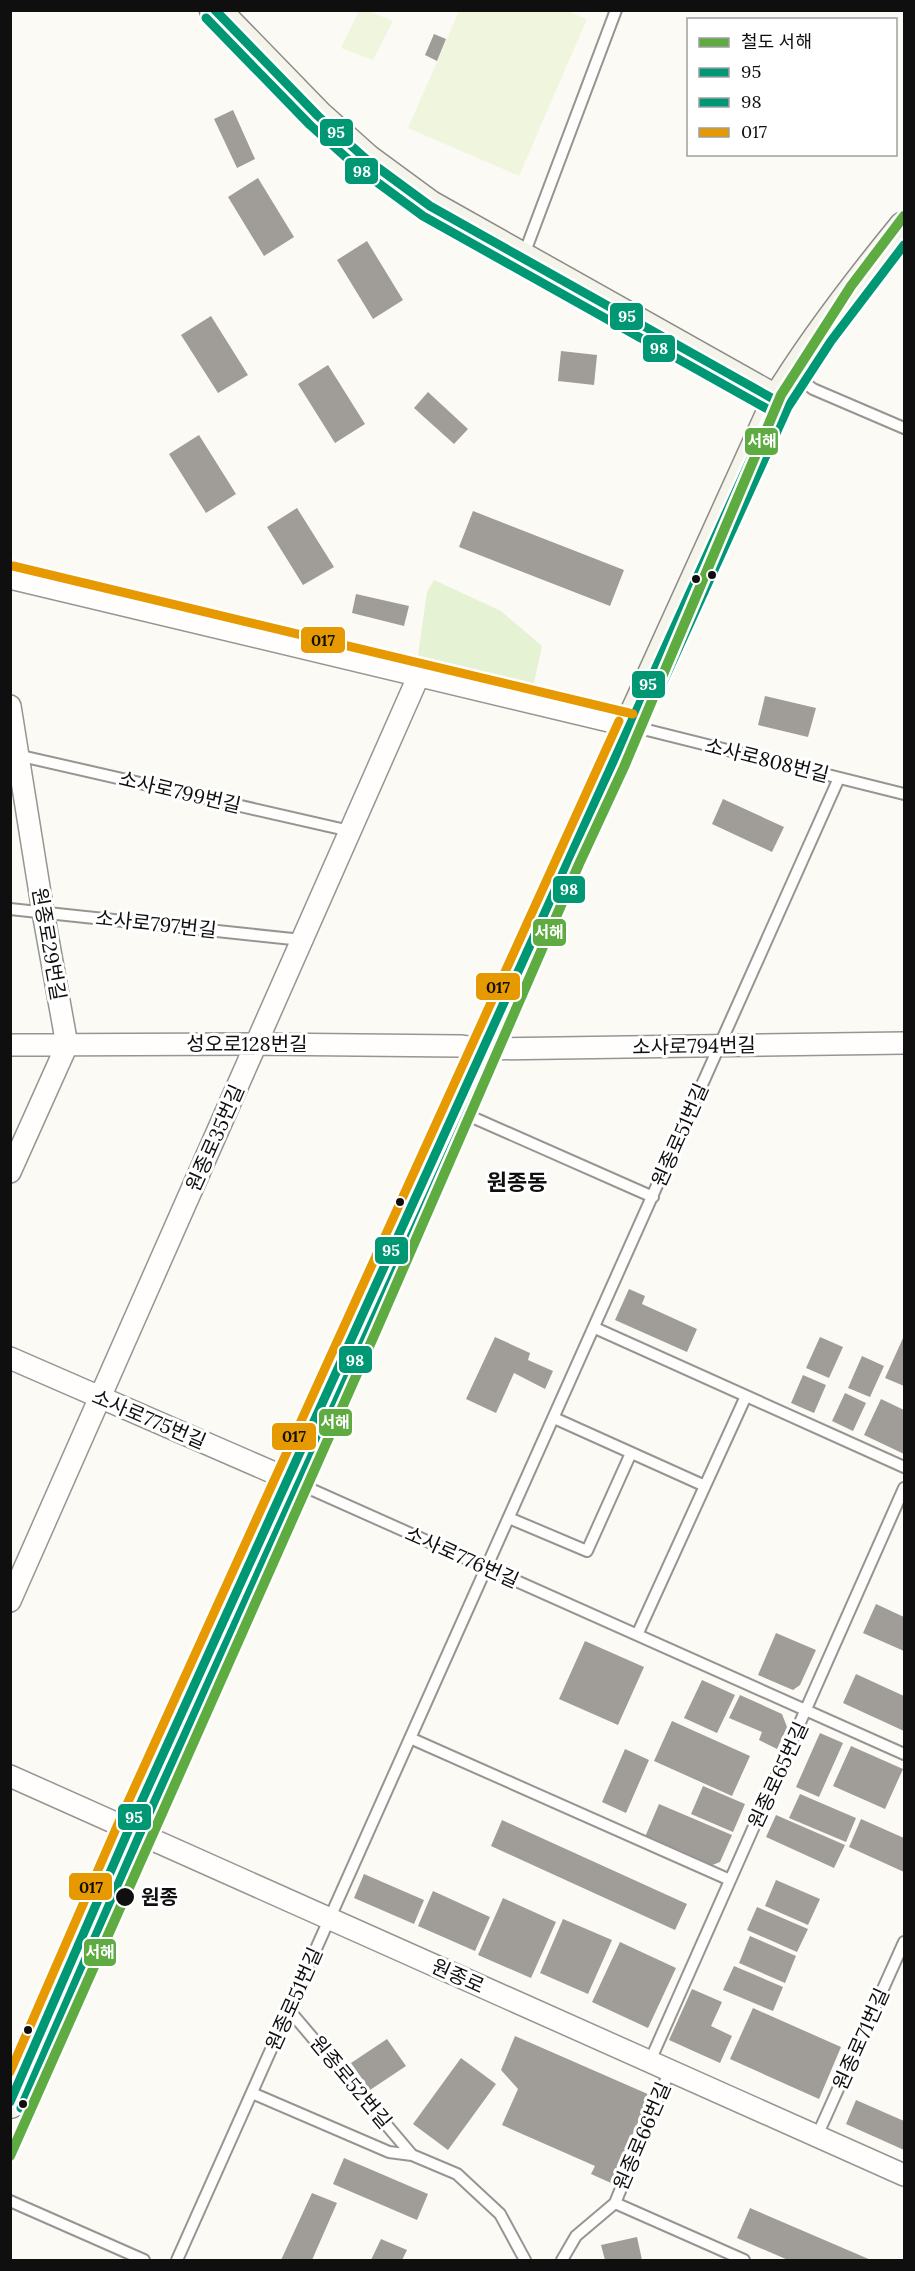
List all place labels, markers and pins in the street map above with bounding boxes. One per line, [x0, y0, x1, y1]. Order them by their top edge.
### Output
unlabelled marker [706, 569, 718, 581]
unlabelled marker [690, 573, 702, 585]
unlabelled marker [394, 1196, 406, 1208]
place label: 원종 [141, 1884, 178, 1909]
marker: 원종 [114, 1886, 136, 1908]
unlabelled marker [22, 2024, 34, 2036]
unlabelled marker [17, 2098, 29, 2110]

